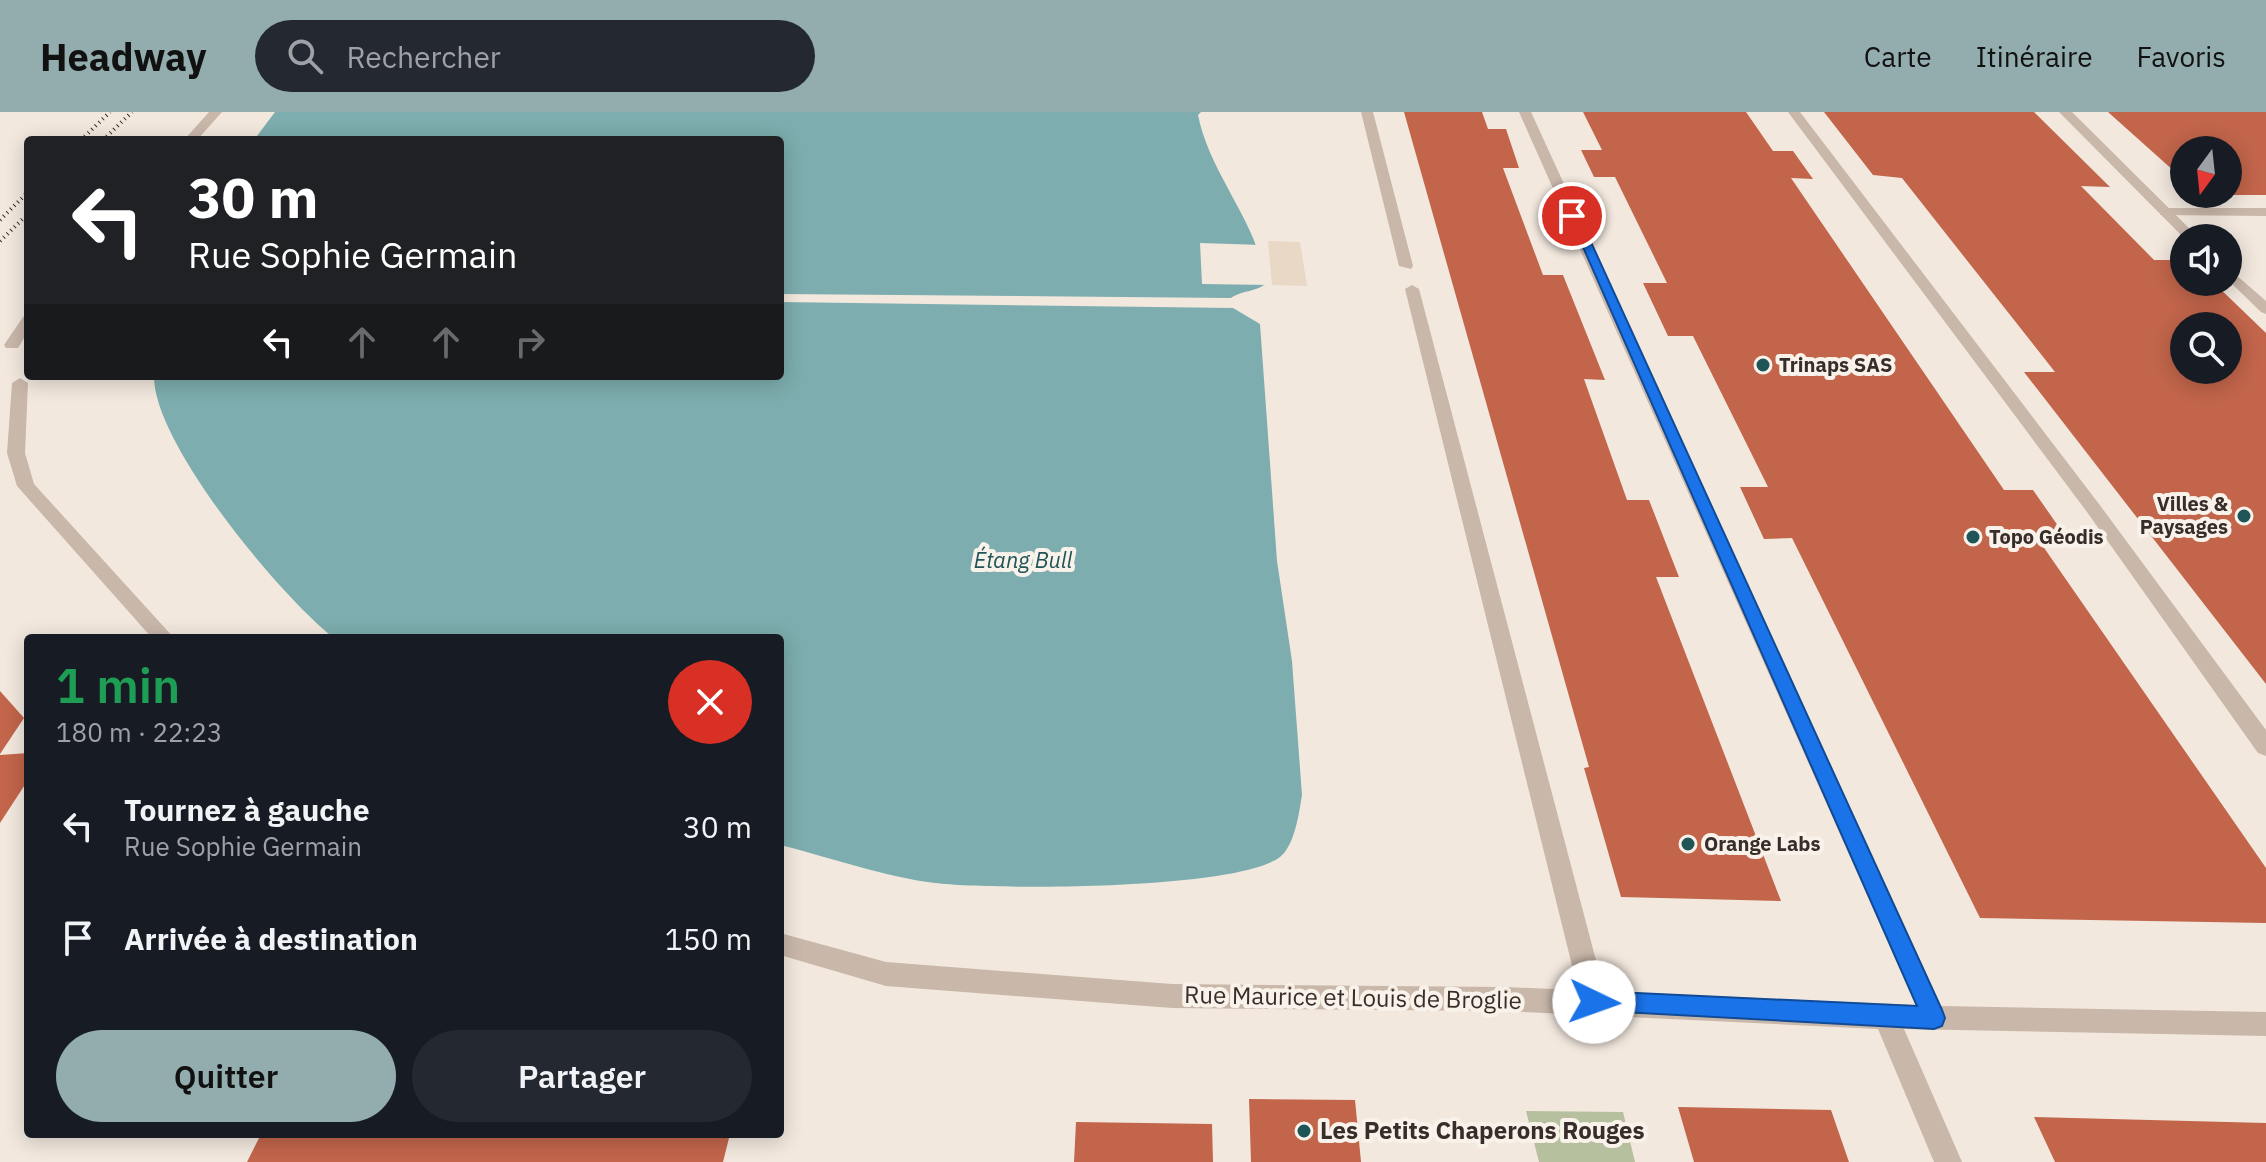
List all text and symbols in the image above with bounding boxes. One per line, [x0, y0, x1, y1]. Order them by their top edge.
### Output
search box [255, 20, 815, 92]
text: Headway [40, 32, 207, 81]
icon: search [283, 34, 327, 78]
text: Rechercher [347, 37, 501, 76]
text: Carte [1864, 38, 1932, 75]
text: Itinéraire [1976, 38, 2093, 75]
text: Favoris [2137, 38, 2226, 75]
north arrow [2170, 136, 2242, 208]
map controls [2170, 136, 2242, 384]
text: 30 m [188, 161, 318, 233]
icon: left [56, 168, 160, 272]
pin [1538, 182, 1606, 250]
icon: arrive [1550, 194, 1594, 238]
button: sound [2170, 224, 2242, 296]
text: Rue Sophie Germain [188, 231, 518, 278]
button: search [2170, 312, 2242, 384]
icon: left [256, 320, 300, 364]
icon: ahead [340, 320, 384, 364]
icon: ahead [424, 320, 468, 364]
icon: right [508, 320, 552, 364]
place label: Trinaps SAS [1779, 351, 1893, 378]
marker: Trinaps SAS [1754, 356, 1772, 374]
place label: Villes & Paysages [2140, 490, 2229, 540]
marker: Villes & Paysages [2235, 507, 2253, 525]
place label: Topo Géodis [1989, 523, 2104, 550]
marker: Topo Géodis [1964, 528, 1982, 546]
water label: Étang Bull [974, 545, 1072, 574]
text: 1 min [56, 654, 180, 716]
button: close [668, 660, 752, 744]
text: 180 m · 22:23 [56, 715, 222, 749]
text: Tournez à gauche [124, 790, 370, 829]
icon: left [56, 804, 100, 848]
text: 30 m [683, 807, 752, 846]
text: Rue Sophie Germain [124, 829, 362, 863]
place label: Orange Labs [1704, 830, 1821, 857]
marker: Orange Labs [1679, 835, 1697, 853]
icon: arrive [56, 916, 100, 960]
text: Arrivée à destination [124, 919, 418, 958]
text: 150 m [665, 919, 752, 958]
position arrow [1552, 960, 1636, 1044]
street label: Rue Maurice et Louis de Broglie [1184, 978, 1522, 1016]
button: Quitter [56, 1030, 396, 1122]
button: Partager [412, 1030, 752, 1122]
place label: Les Petits Chaperons Rouges [1320, 1114, 1645, 1146]
marker: Les Petits Chaperons Rouges [1295, 1122, 1313, 1140]

